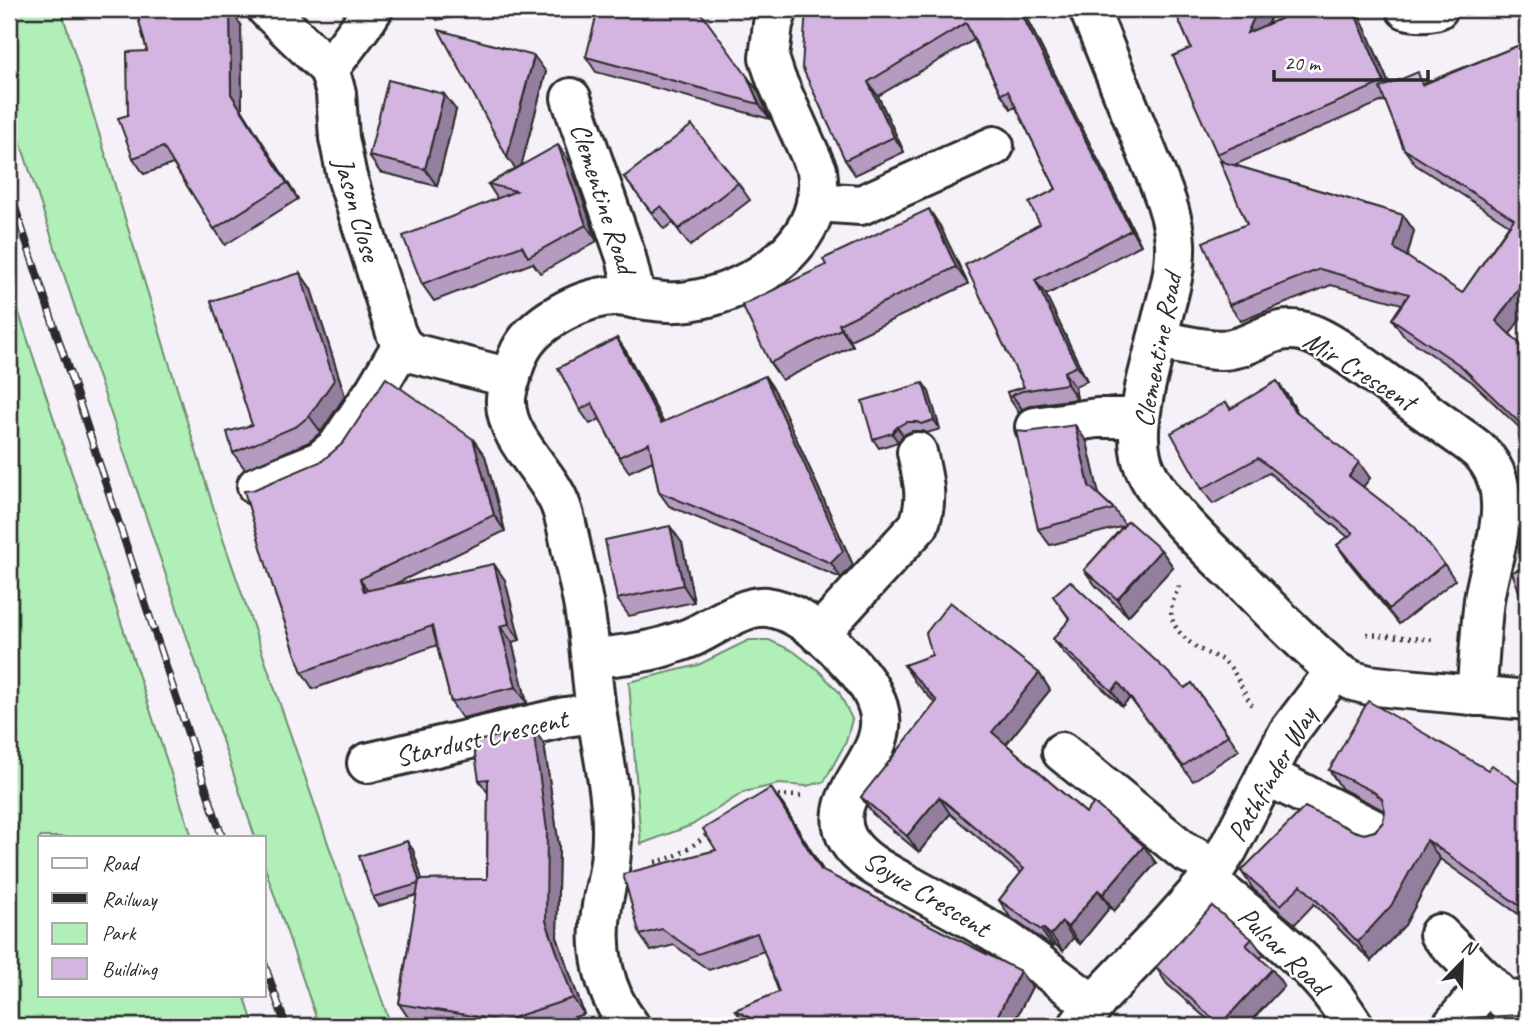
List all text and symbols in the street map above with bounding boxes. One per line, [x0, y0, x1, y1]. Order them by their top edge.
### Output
scale bar [1274, 38, 1428, 82]
text: 20 m [1284, 50, 1322, 76]
street label: Clementine Road [563, 118, 646, 282]
street label: Jason Close [326, 151, 389, 267]
street label: Clementine Road [1125, 266, 1190, 430]
street label: Mir Crescent [1297, 322, 1425, 421]
street label: Pathfinder Way [1219, 699, 1325, 848]
street label: Stardust Crescent [392, 700, 573, 774]
legend [38, 836, 266, 996]
street label: Soyuz Crescent [857, 842, 999, 946]
text: Road [102, 850, 141, 876]
text: Railway [102, 886, 158, 912]
street label: Pulsar Road [1231, 899, 1339, 1005]
text: Park [102, 920, 137, 946]
north arrow [1428, 926, 1498, 996]
text: N [1458, 934, 1481, 962]
text: Building [102, 956, 159, 982]

